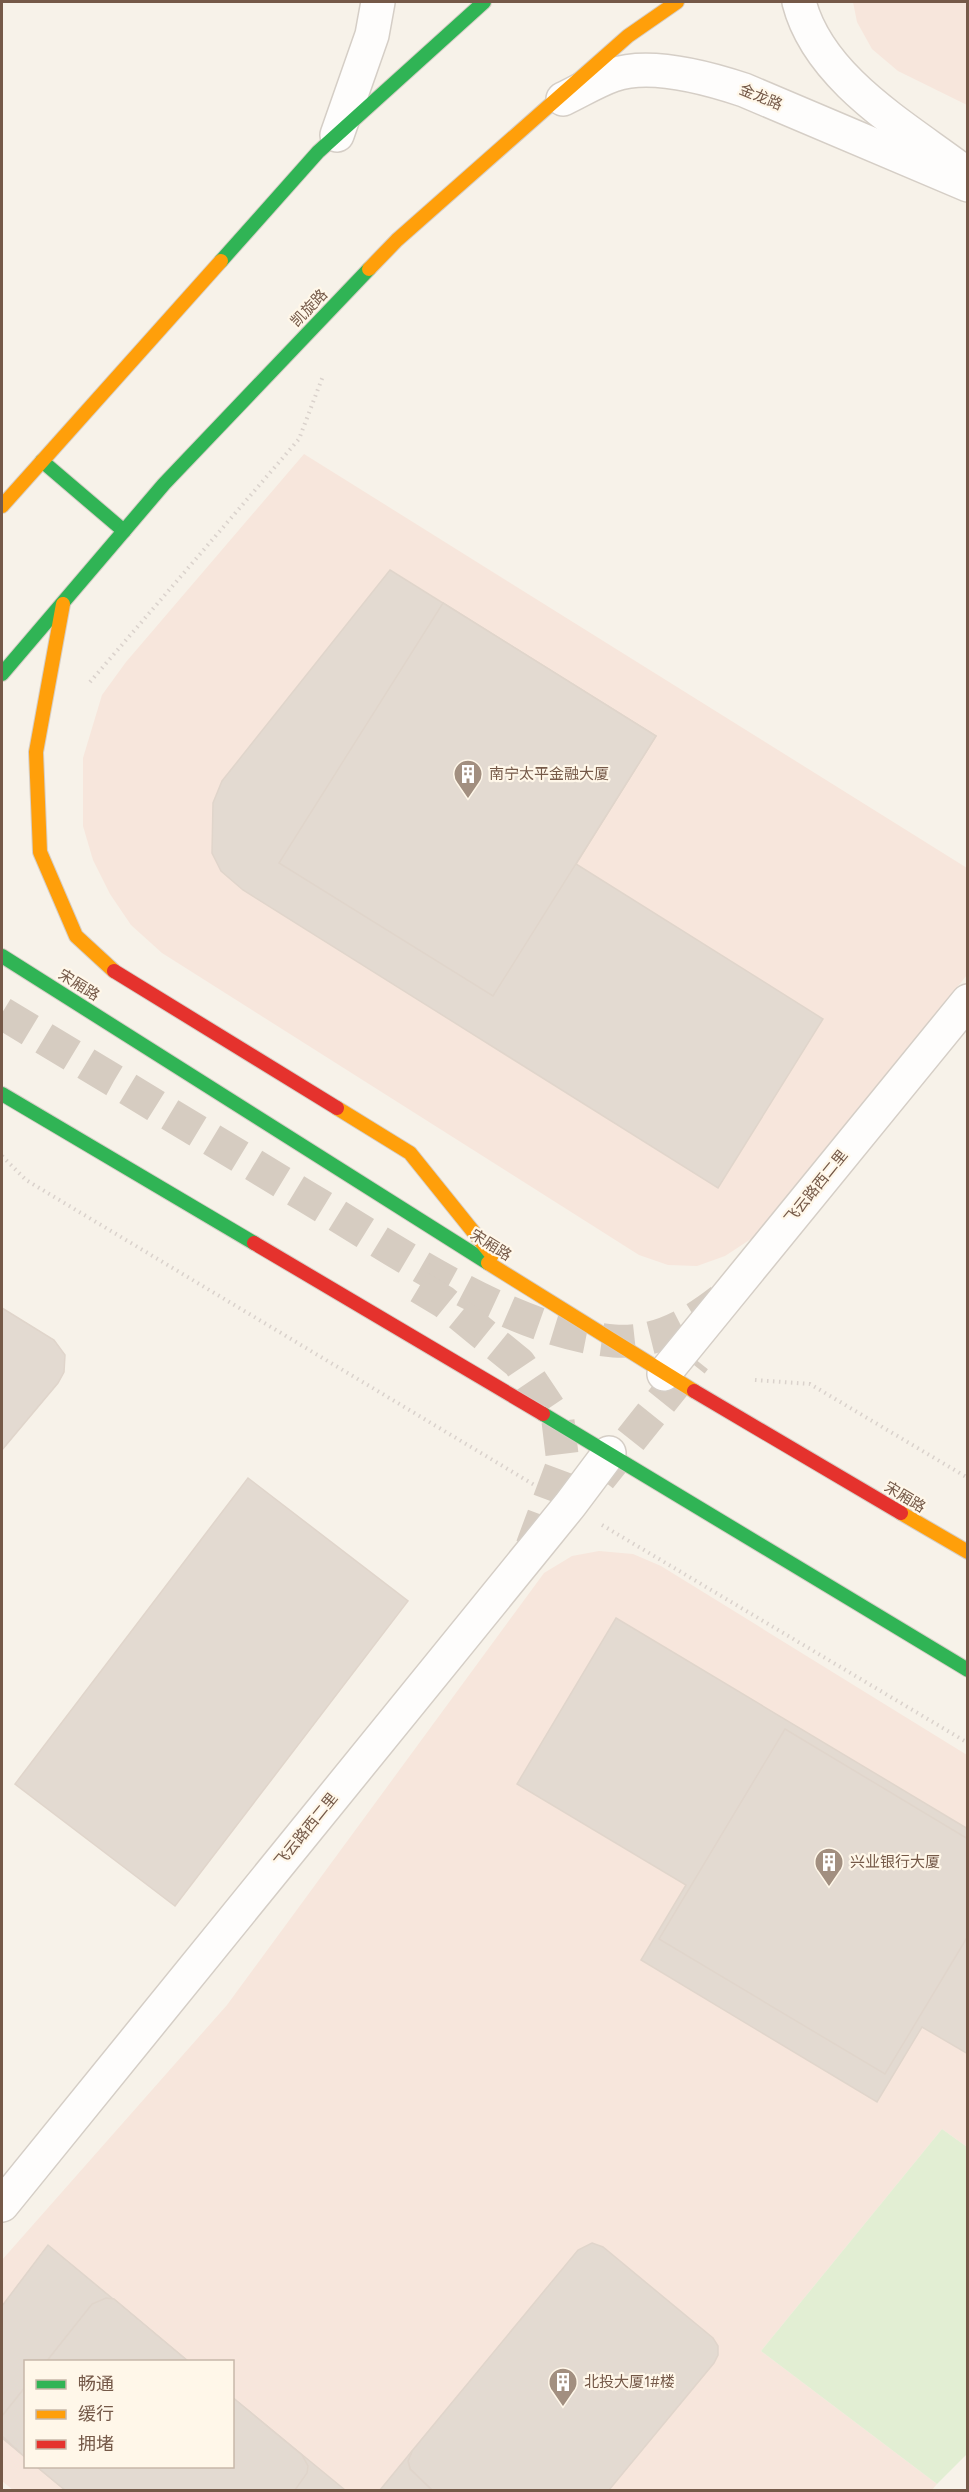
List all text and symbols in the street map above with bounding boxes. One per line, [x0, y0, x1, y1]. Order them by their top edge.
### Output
street label: 金龙路 [737, 80, 785, 114]
street label: 凯旋路 [287, 286, 331, 330]
building icon: 南宁太平金融大厦 [452, 758, 484, 800]
place label: 南宁太平金融大厦 [489, 765, 609, 783]
street label: 宋厢路 [55, 965, 103, 1005]
street label: 飞云路西二里 [781, 1146, 851, 1228]
street label: 宋厢路 [467, 1225, 515, 1265]
street label: 宋厢路 [881, 1478, 929, 1516]
street label: 飞云路西二里 [271, 1789, 341, 1871]
building icon: 兴业银行大厦 [813, 1846, 845, 1888]
place label: 兴业银行大厦 [850, 1853, 940, 1871]
legend [24, 2360, 234, 2468]
building icon: 北投大厦1#楼 [547, 2366, 579, 2408]
text: 畅通 [78, 2373, 114, 2395]
place label: 北投大厦1#楼 [584, 2373, 675, 2391]
text: 缓行 [78, 2403, 114, 2425]
text: 拥堵 [78, 2433, 114, 2455]

